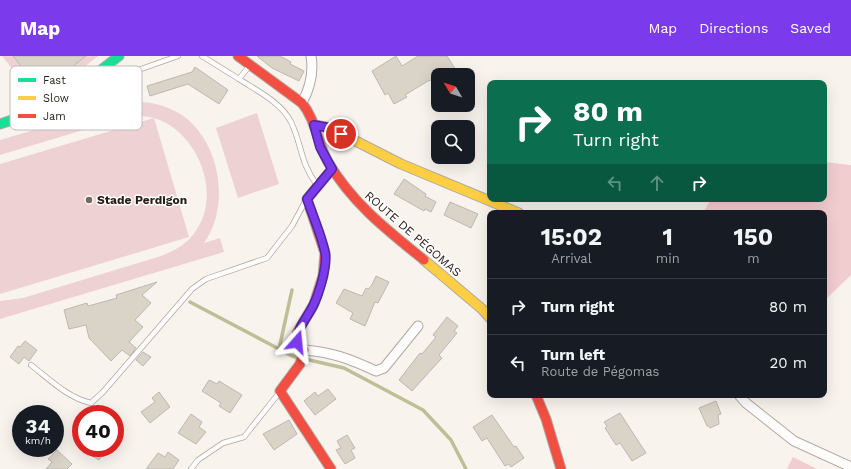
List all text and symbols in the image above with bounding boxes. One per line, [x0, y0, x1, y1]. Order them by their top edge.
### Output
text: Map [20, 17, 60, 40]
text: Map [649, 20, 677, 36]
text: Directions [699, 20, 768, 36]
text: Saved [790, 20, 831, 36]
legend [10, 66, 142, 130]
north arrow [431, 68, 475, 112]
map controls [431, 68, 475, 164]
text: Fast [43, 74, 66, 87]
text: Slow [43, 92, 69, 105]
text: 80 m [573, 95, 643, 128]
icon: right [507, 96, 559, 148]
text: Jam [43, 110, 66, 123]
pin [324, 117, 358, 151]
button: search [431, 120, 475, 164]
icon: arrive [330, 123, 352, 145]
text: Turn right [573, 129, 659, 150]
icon: left [604, 172, 626, 194]
icon: ahead [646, 172, 668, 194]
icon: right [688, 172, 710, 194]
street label: ROUTE DE PÉGOMAS [362, 188, 464, 280]
place label: Stade Perdigon [97, 193, 187, 207]
marker: Stade Perdigon [84, 195, 94, 205]
text: 15:02 [541, 223, 602, 251]
text: 1 [663, 223, 673, 251]
text: 150 [733, 223, 773, 251]
text: Arrival [551, 251, 592, 266]
text: min [656, 251, 680, 266]
text: m [747, 251, 760, 266]
icon: right [507, 296, 529, 318]
text: Turn right [541, 298, 614, 316]
text: 80 m [769, 298, 807, 316]
position arrow [276, 321, 318, 363]
text: Turn left [541, 346, 605, 364]
icon: left [507, 352, 529, 374]
text: 20 m [770, 354, 807, 372]
text: Route de Pégomas [541, 364, 659, 379]
speed limit sign: 40 [72, 405, 124, 457]
text: 34 [26, 414, 50, 438]
text: km/h [25, 435, 51, 446]

